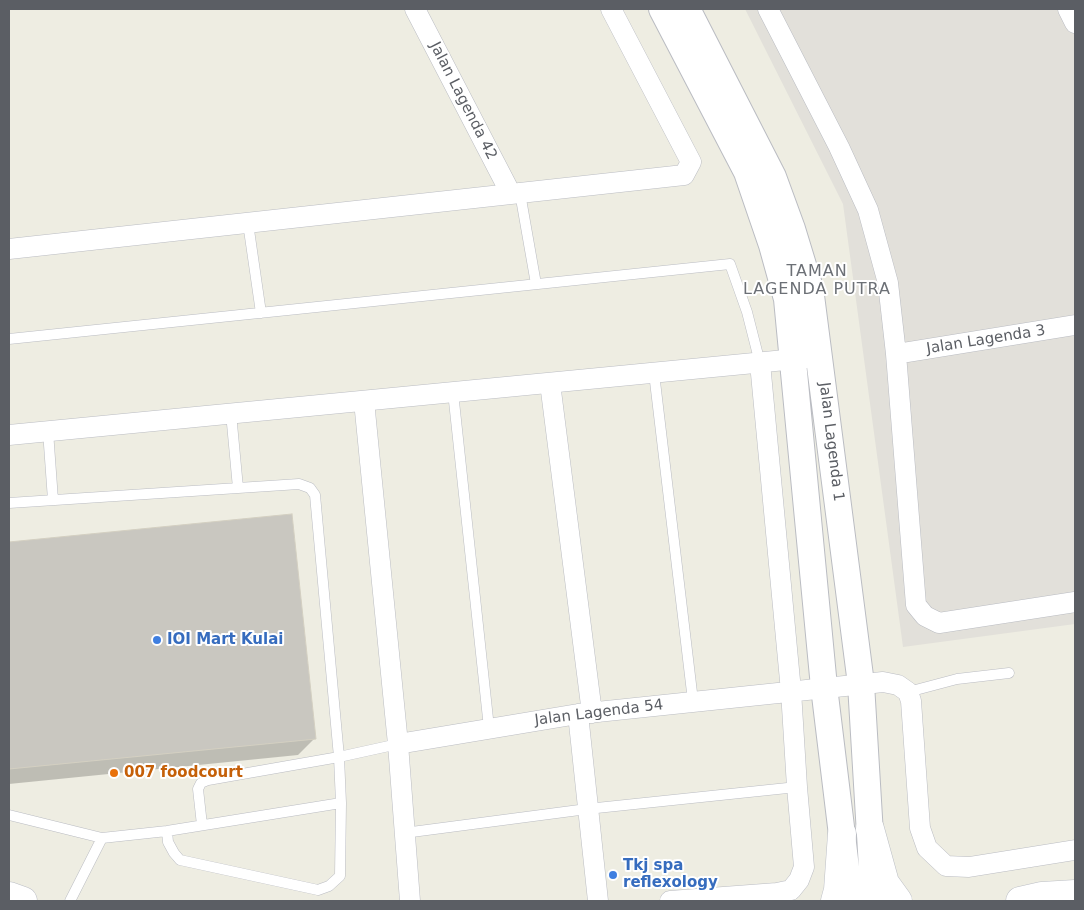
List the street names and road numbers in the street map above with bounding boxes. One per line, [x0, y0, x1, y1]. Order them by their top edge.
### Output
street label: Jalan Lagenda 42 [426, 39, 500, 163]
street label: Jalan Lagenda 3 [925, 322, 1047, 358]
street label: Jalan Lagenda 1 [815, 381, 847, 503]
street label: Jalan Lagenda 54 [534, 696, 664, 730]

